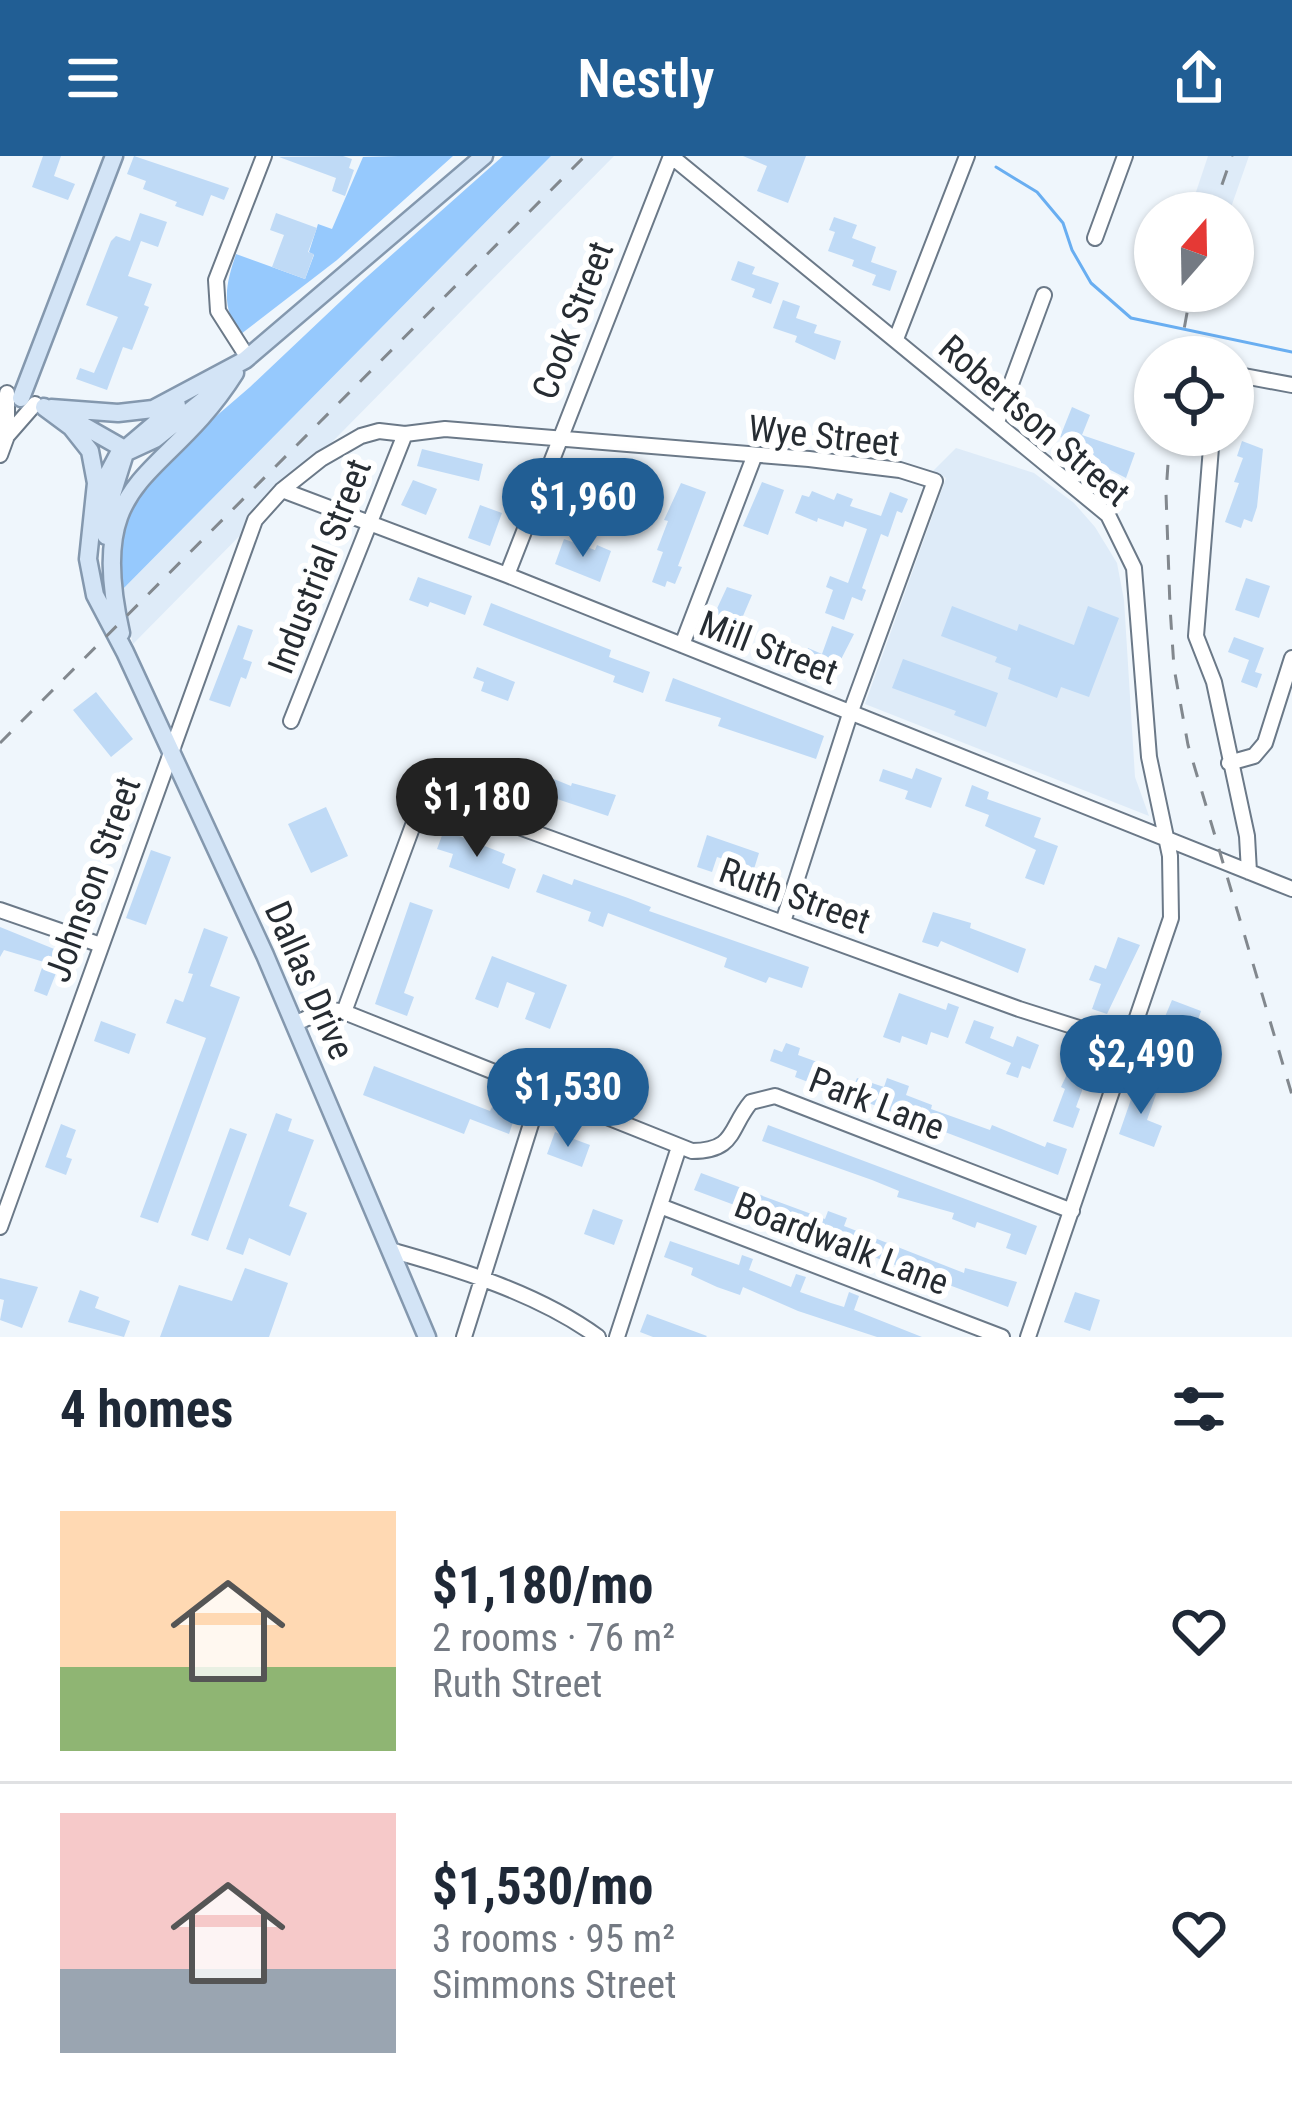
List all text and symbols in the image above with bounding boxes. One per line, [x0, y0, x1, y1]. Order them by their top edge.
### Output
icon: menu [60, 45, 126, 111]
icon: share [1166, 45, 1232, 111]
text: Nestly [578, 47, 714, 110]
north arrow [1134, 192, 1254, 312]
map controls [1134, 192, 1254, 456]
street label: Cook Street [524, 236, 622, 405]
street label: Robertson Street [930, 327, 1138, 515]
button: locate [1134, 336, 1254, 456]
street label: Wye Street [746, 407, 902, 465]
street label: Industrial Street [260, 453, 380, 679]
pin: $1,960 [485, 458, 681, 560]
text: $1,960 [529, 474, 637, 520]
street label: Mill Street [694, 602, 844, 693]
pin: $1,180 [379, 758, 575, 860]
street label: Johnson Street [36, 771, 149, 987]
text: $1,180 [423, 774, 531, 820]
street label: Ruth Street [714, 849, 876, 943]
street label: Dallas Drive [256, 895, 362, 1066]
pin: $2,490 [1043, 1015, 1239, 1117]
text: $2,490 [1087, 1031, 1195, 1077]
pin: $1,530 [470, 1048, 666, 1150]
street label: Park Lane [803, 1059, 950, 1149]
text: $1,530 [514, 1064, 622, 1110]
street label: Boardwalk Lane [729, 1184, 954, 1304]
icon: filters [1166, 1376, 1232, 1442]
text: 4 homes [60, 1380, 233, 1439]
text: $1,180/mo [432, 1556, 653, 1615]
icon: home [156, 1559, 300, 1703]
icon: heart [1166, 1598, 1232, 1664]
text: 2 rooms · 76 m² [432, 1615, 675, 1661]
text: Ruth Street [432, 1661, 602, 1707]
text: $1,530/mo [432, 1857, 653, 1916]
icon: home [156, 1861, 300, 2005]
icon: heart [1166, 1900, 1232, 1966]
text: 3 rooms · 95 m² [432, 1916, 675, 1962]
text: Simmons Street [432, 1962, 677, 2008]

